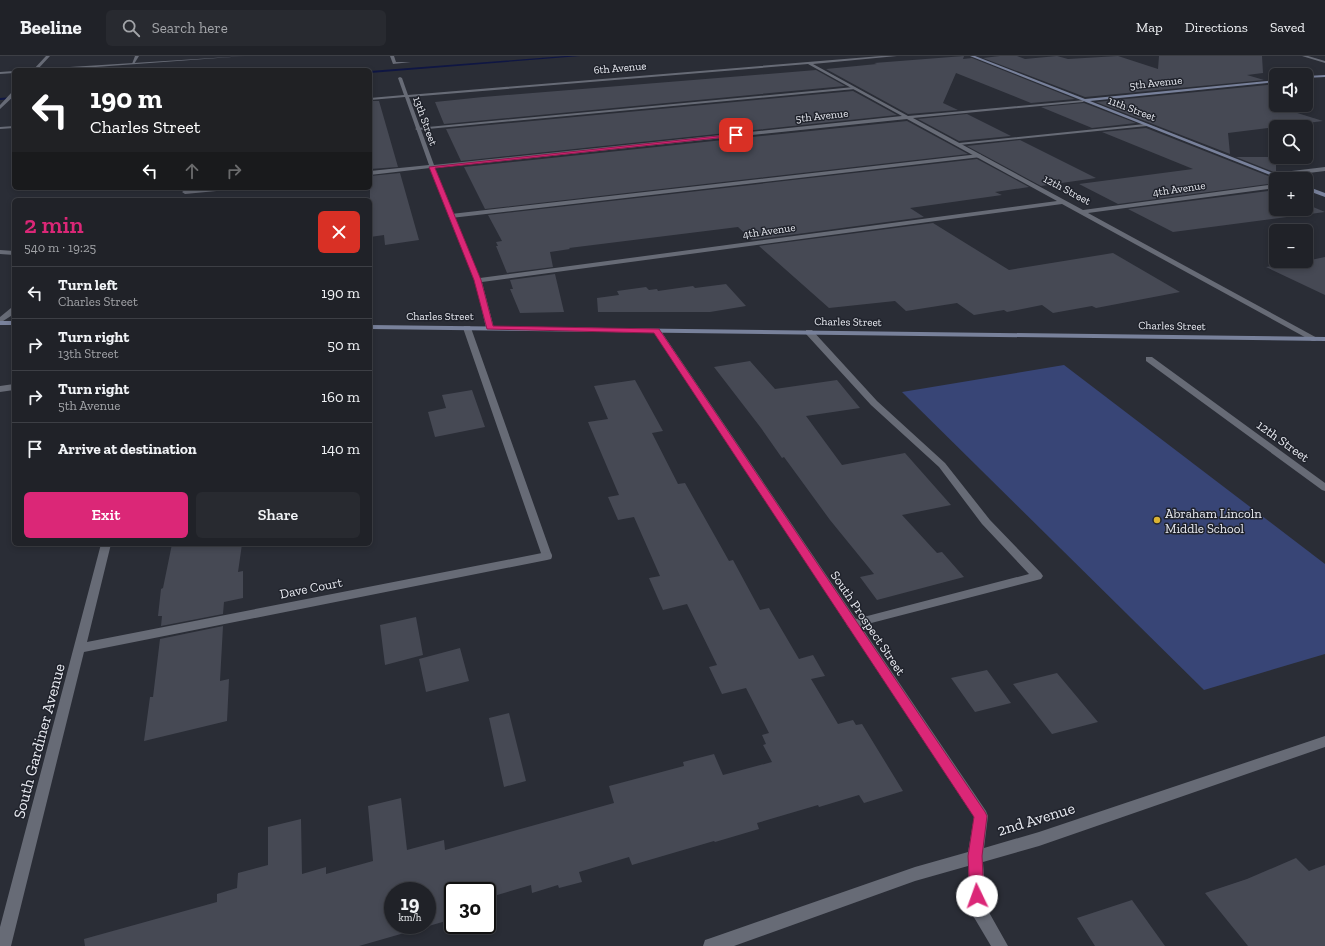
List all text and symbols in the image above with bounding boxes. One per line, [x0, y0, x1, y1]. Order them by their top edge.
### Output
search box [106, 10, 386, 46]
text: Beeline [20, 16, 82, 39]
icon: search [120, 17, 142, 39]
text: Search here [152, 19, 228, 37]
text: Map [1136, 19, 1163, 36]
text: Directions [1185, 19, 1248, 36]
text: Saved [1270, 19, 1305, 36]
street label: 6th Avenue [593, 59, 647, 77]
map controls [1269, 68, 1313, 268]
button: sound [1269, 68, 1313, 112]
street label: 5th Avenue [1129, 74, 1183, 92]
text: 190 m [90, 82, 162, 115]
icon: left [24, 84, 76, 136]
street label: 11th Street [1106, 94, 1159, 124]
street label: 13th Street [410, 95, 440, 148]
street label: 5th Avenue [795, 107, 849, 125]
text: Charles Street [90, 116, 200, 138]
pin [719, 118, 753, 152]
button: search [1269, 120, 1313, 164]
icon: arrive [725, 124, 747, 146]
icon: left [139, 160, 161, 182]
icon: ahead [181, 160, 203, 182]
icon: right [223, 160, 245, 182]
street label: 12th Street [1041, 172, 1094, 208]
button: + [1269, 172, 1313, 216]
street label: 4th Avenue [1152, 179, 1206, 199]
text: 2 min [24, 210, 84, 239]
button: close [318, 211, 360, 253]
street label: 4th Avenue [742, 221, 796, 241]
button: − [1269, 224, 1313, 268]
text: 540 m · 19:25 [24, 240, 96, 255]
text: Turn left [58, 276, 118, 294]
icon: left [24, 282, 46, 304]
text: 190 m [321, 284, 360, 302]
text: Charles Street [58, 294, 138, 309]
street label: Charles Street [406, 310, 475, 323]
street label: Charles Street [814, 315, 883, 329]
street label: Charles Street [1138, 319, 1207, 333]
text: Turn right [58, 328, 129, 346]
icon: right [24, 334, 46, 356]
text: 50 m [327, 336, 360, 354]
text: 13th Street [58, 346, 119, 361]
text: Turn right [58, 380, 129, 398]
icon: right [24, 386, 46, 408]
text: 160 m [321, 388, 360, 406]
text: 5th Avenue [58, 398, 120, 413]
street label: 12th Street [1254, 417, 1312, 465]
icon: arrive [24, 438, 46, 460]
text: Arrive at destination [58, 440, 197, 458]
text: 140 m [321, 440, 360, 458]
button: Exit [24, 492, 188, 538]
button: Share [196, 492, 360, 538]
place label: Abraham Lincoln Middle School [1165, 506, 1262, 536]
marker: Abraham Lincoln Middle School [1152, 515, 1162, 525]
street label: South Prospect Street [828, 568, 909, 678]
street label: Dave Court [279, 575, 344, 601]
street label: South Gardiner Avenue [9, 661, 69, 821]
street label: 2nd Avenue [995, 798, 1077, 840]
position arrow [956, 875, 998, 917]
speed limit sign: 30 [444, 882, 496, 934]
text: 19 [401, 891, 419, 915]
text: km/h [399, 912, 421, 924]

